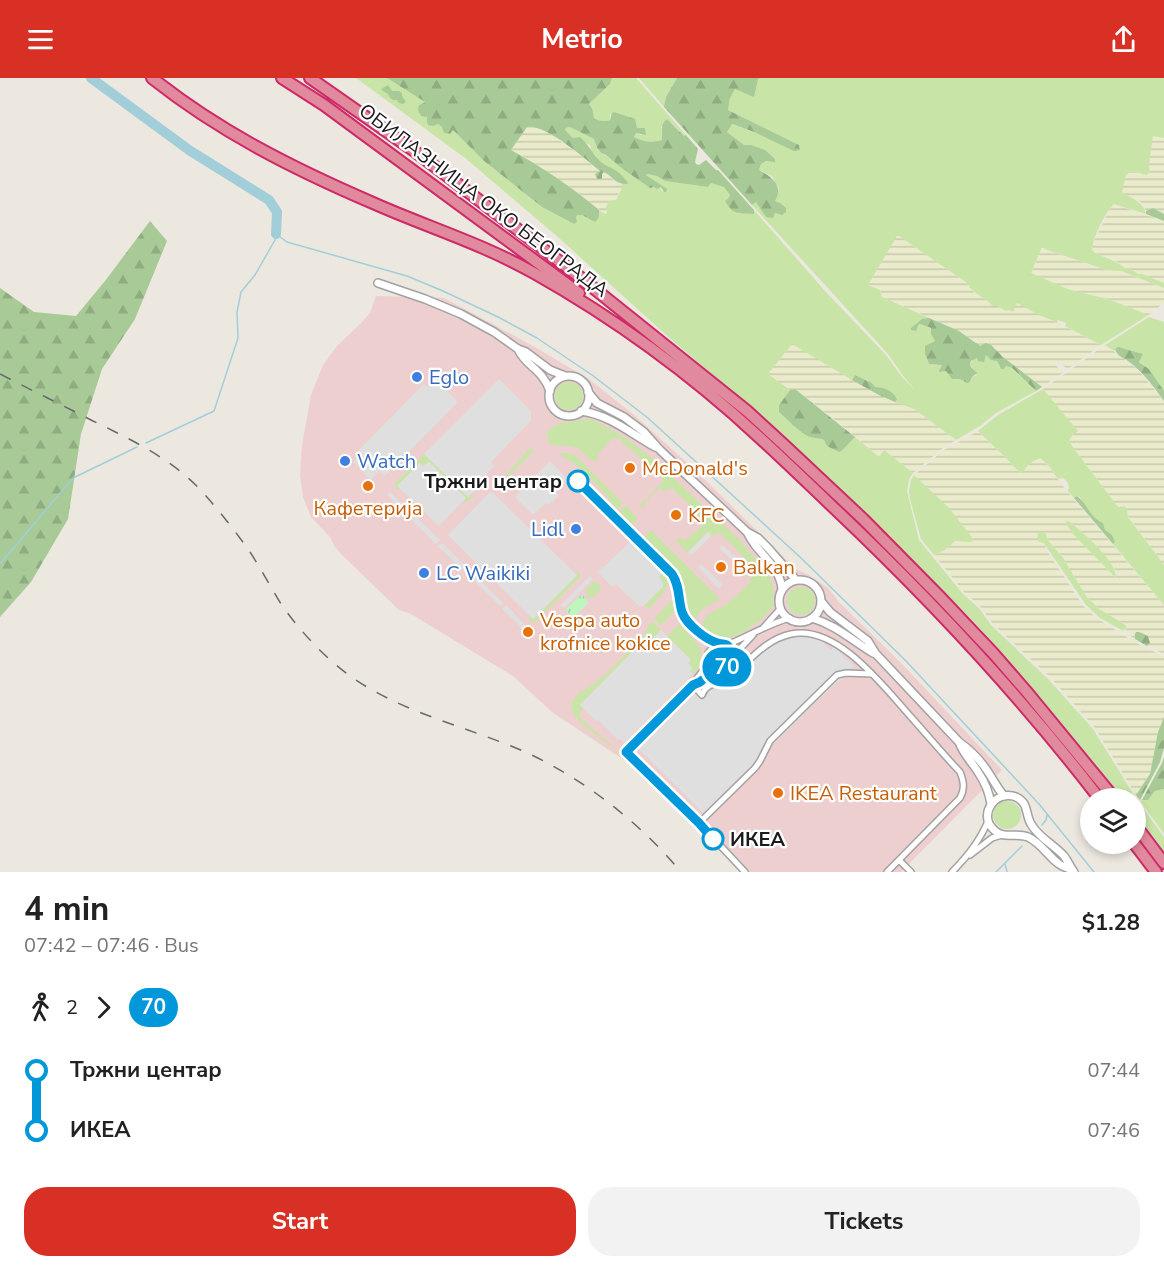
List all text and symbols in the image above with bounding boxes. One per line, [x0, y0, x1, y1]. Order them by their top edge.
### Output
text: Metrio [541, 21, 623, 58]
icon: menu [24, 23, 57, 56]
icon: share [1107, 23, 1140, 56]
street label: ОБИЛАЗНИЦА ОКО БЕОГРАДА [353, 97, 615, 304]
place label: Eglo [429, 364, 469, 391]
marker: Eglo [410, 370, 424, 384]
place label: Watch [357, 448, 416, 475]
marker: Watch [338, 454, 352, 468]
place label: McDonald's [642, 455, 748, 482]
marker: McDonald's [623, 461, 637, 475]
place label: Тржни центар [424, 468, 562, 495]
marker: Тржни центар [567, 470, 589, 492]
marker: Кафетерија [361, 479, 375, 493]
place label: Кафетерија [313, 495, 423, 522]
place label: KFC [688, 502, 725, 529]
marker: KFC [669, 508, 683, 522]
place label: Lidl [531, 516, 564, 543]
marker: Lidl [569, 522, 583, 536]
place label: Balkan [733, 554, 795, 581]
place label: LC Waikiki [436, 560, 530, 587]
marker: Balkan [714, 560, 728, 574]
marker: LC Waikiki [417, 566, 431, 580]
place label: Vespa auto krofnice kokice [539, 607, 671, 657]
marker: Vespa auto krofnice kokice [521, 625, 535, 639]
line badge: 70 [700, 648, 754, 686]
text: 70 [714, 653, 740, 681]
place label: IKEA Restaurant [790, 780, 938, 807]
marker: IKEA Restaurant [771, 786, 785, 800]
map controls [1080, 788, 1146, 854]
button: layers [1080, 788, 1146, 854]
place label: ИКЕА [730, 826, 785, 853]
marker: ИКЕА [702, 828, 724, 850]
text: 4 min [24, 887, 109, 932]
text: $1.28 [1082, 908, 1140, 938]
text: 07:42 – 07:46 · Bus [24, 932, 199, 959]
icon: walk [24, 991, 57, 1024]
icon: forward [87, 991, 120, 1024]
text: 70 [141, 993, 166, 1021]
text: 2 [66, 994, 78, 1021]
text: Тржни центар [70, 1055, 222, 1085]
text: 07:44 [1087, 1057, 1140, 1084]
text: ИКЕА [70, 1115, 131, 1145]
text: 07:46 [1087, 1117, 1140, 1144]
button: Start [24, 1187, 576, 1256]
button: Tickets [588, 1187, 1140, 1256]

